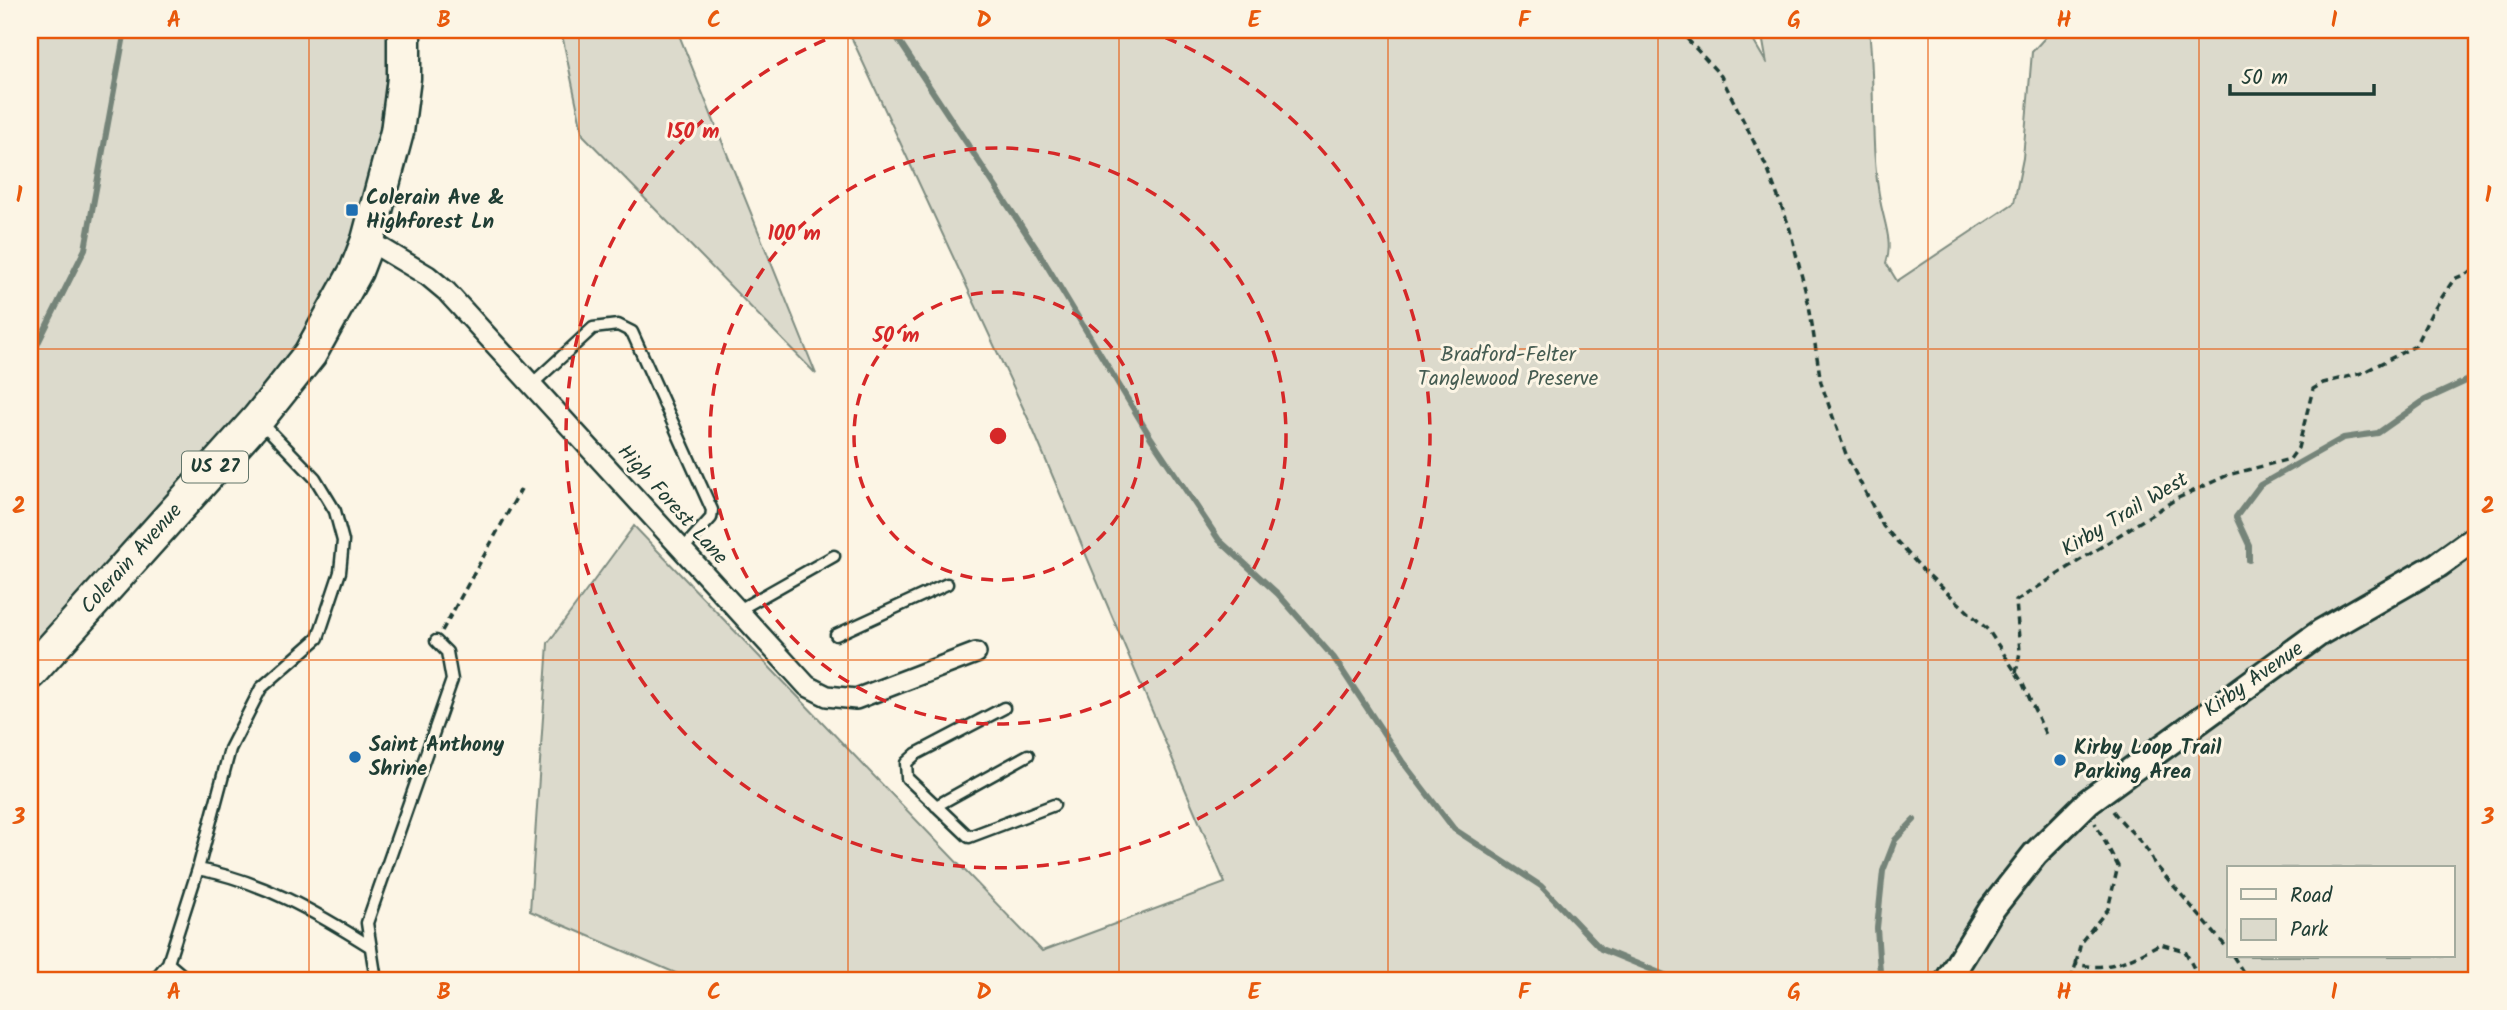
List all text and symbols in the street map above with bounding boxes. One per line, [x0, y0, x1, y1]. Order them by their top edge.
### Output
text: A [167, 3, 181, 39]
text: B [437, 3, 451, 39]
text: C [707, 3, 721, 39]
text: D [976, 3, 992, 39]
text: E [1248, 3, 1262, 39]
text: F [1518, 3, 1532, 39]
text: G [1787, 3, 1801, 39]
text: H [2057, 3, 2072, 39]
text: I [2330, 3, 2338, 39]
scale bar [2230, 52, 2374, 96]
text: 50 m [2241, 62, 2288, 95]
text: 150 m [666, 116, 720, 149]
text: 1 [16, 178, 23, 214]
text: 1 [2485, 178, 2492, 214]
place label: Colerain Ave & Highforest Ln [366, 182, 505, 239]
marker: Colerain Ave & Highforest Ln [344, 202, 360, 218]
text: 100 m [767, 218, 821, 251]
text: 50 m [872, 320, 919, 353]
park label: Bradford-Felter Tanglewood Preserve [1418, 339, 1599, 396]
centre of rings [986, 424, 1010, 448]
street label: High Forest Lane [609, 437, 736, 573]
road number: US 27 [182, 452, 248, 482]
street label: Kirby Trail West [2055, 464, 2196, 566]
text: 2 [12, 489, 26, 525]
text: 2 [2481, 489, 2495, 525]
street label: Colerain Avenue [73, 496, 191, 622]
street label: Kirby Avenue [2197, 633, 2311, 727]
place label: Saint Anthony Shrine [369, 729, 504, 786]
place label: Kirby Loop Trail Parking Area [2074, 732, 2222, 789]
marker: Saint Anthony Shrine [347, 749, 363, 765]
marker: Kirby Loop Trail Parking Area [2052, 752, 2068, 768]
text: 3 [12, 800, 26, 836]
text: 3 [2481, 800, 2495, 836]
legend [2227, 866, 2454, 958]
text: Road [2290, 880, 2333, 913]
text: Park [2290, 914, 2328, 947]
text: A [167, 975, 181, 1010]
text: B [437, 975, 451, 1010]
text: C [707, 975, 721, 1010]
text: D [976, 975, 992, 1010]
text: E [1248, 975, 1262, 1010]
text: F [1518, 975, 1532, 1010]
text: G [1787, 975, 1801, 1010]
text: H [2057, 975, 2072, 1010]
text: I [2330, 975, 2338, 1010]

